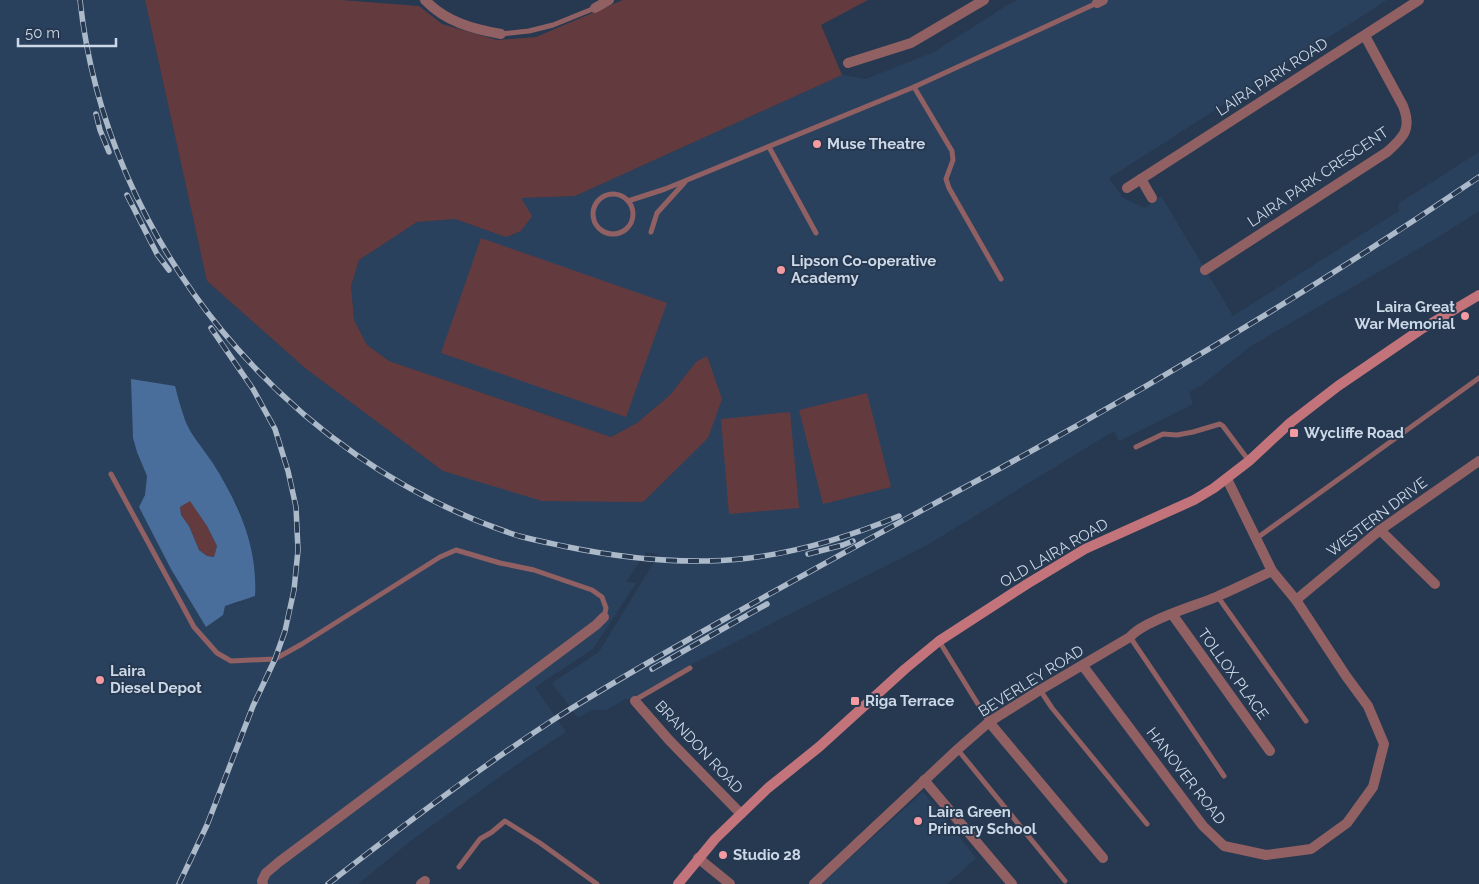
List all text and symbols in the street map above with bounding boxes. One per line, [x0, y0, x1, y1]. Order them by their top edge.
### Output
scale bar [18, 15, 115, 47]
text: 50 m [25, 24, 60, 42]
street label: LAIRA PARK ROAD [1213, 34, 1331, 120]
street label: LAIRA PARK CRESCENT [1244, 123, 1392, 231]
place label: Muse Theatre [827, 135, 925, 153]
marker: Muse Theatre [811, 138, 823, 150]
place label: Lipson Co-operative Academy [791, 252, 936, 287]
marker: Lipson Co-operative Academy [775, 264, 787, 276]
place label: Laira Great War Memorial [1355, 298, 1455, 333]
marker: Laira Great War Memorial [1459, 310, 1471, 322]
place label: Wycliffe Road [1304, 424, 1404, 442]
marker: Wycliffe Road [1288, 427, 1300, 439]
street label: WESTERN DRIVE [1323, 473, 1431, 561]
street label: OLD LAIRA ROAD [997, 515, 1112, 591]
street label: TOLLOX PLACE [1194, 625, 1272, 723]
street label: BEVERLEY ROAD [975, 641, 1087, 721]
place label: Laira Diesel Depot [110, 662, 202, 697]
marker: Laira Diesel Depot [94, 674, 106, 686]
place label: Riga Terrace [865, 692, 954, 710]
marker: Riga Terrace [849, 695, 861, 707]
street label: BRANDON ROAD [651, 697, 747, 797]
street label: HANOVER ROAD [1143, 724, 1230, 828]
place label: Laira Green Primary School [928, 803, 1037, 838]
marker: Laira Green Primary School [912, 815, 924, 827]
place label: Studio 28 [733, 846, 801, 864]
marker: Studio 28 [717, 849, 729, 861]

